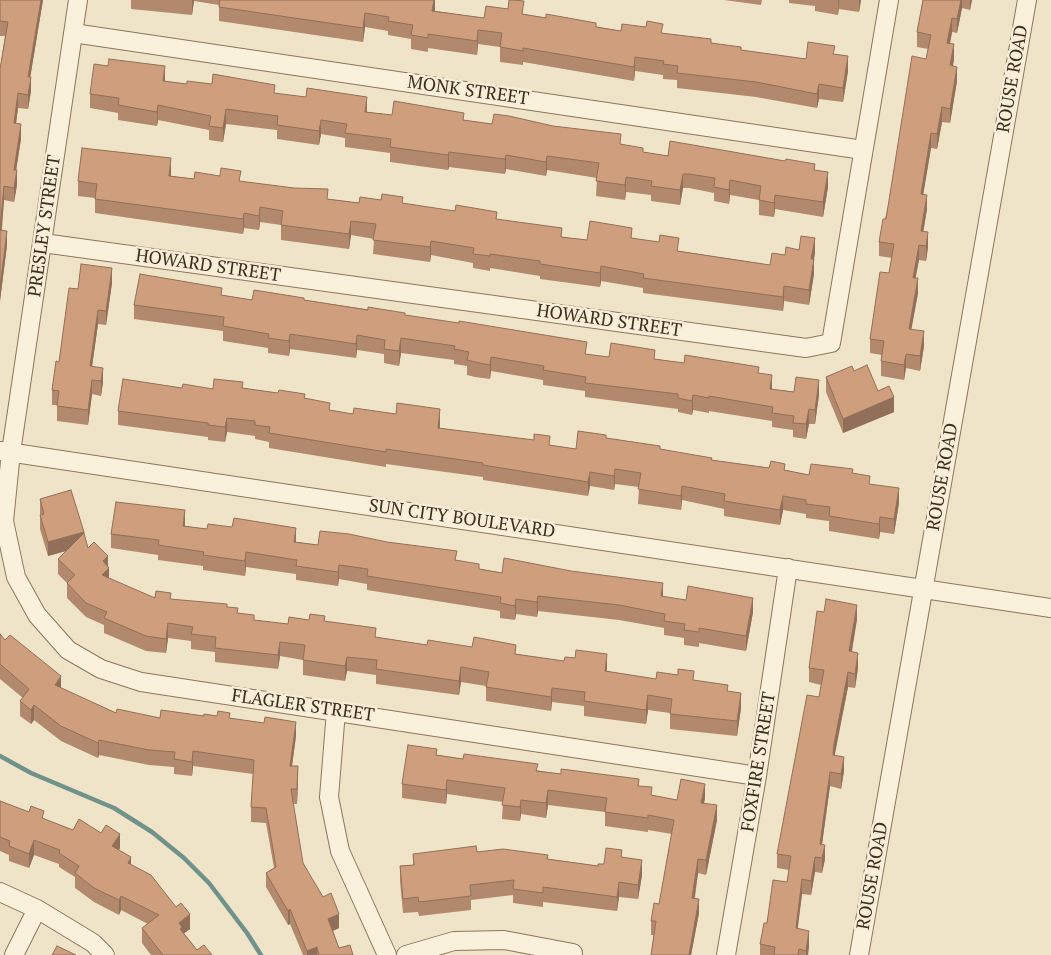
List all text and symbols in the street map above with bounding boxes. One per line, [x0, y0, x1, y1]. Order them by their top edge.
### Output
street label: ROUSE ROAD [993, 23, 1033, 135]
street label: MONK STREET [406, 72, 530, 110]
street label: PRESLEY STREET [24, 154, 66, 298]
street label: HOWARD STREET [134, 245, 282, 287]
street label: HOWARD STREET [535, 300, 683, 342]
street label: ROUSE ROAD [923, 421, 963, 533]
street label: SUN CITY BOULEVARD [367, 495, 557, 543]
street label: FLAGLER STREET [230, 685, 376, 727]
street label: FOXFIRE STREET [737, 690, 781, 834]
street label: ROUSE ROAD [853, 820, 893, 932]

